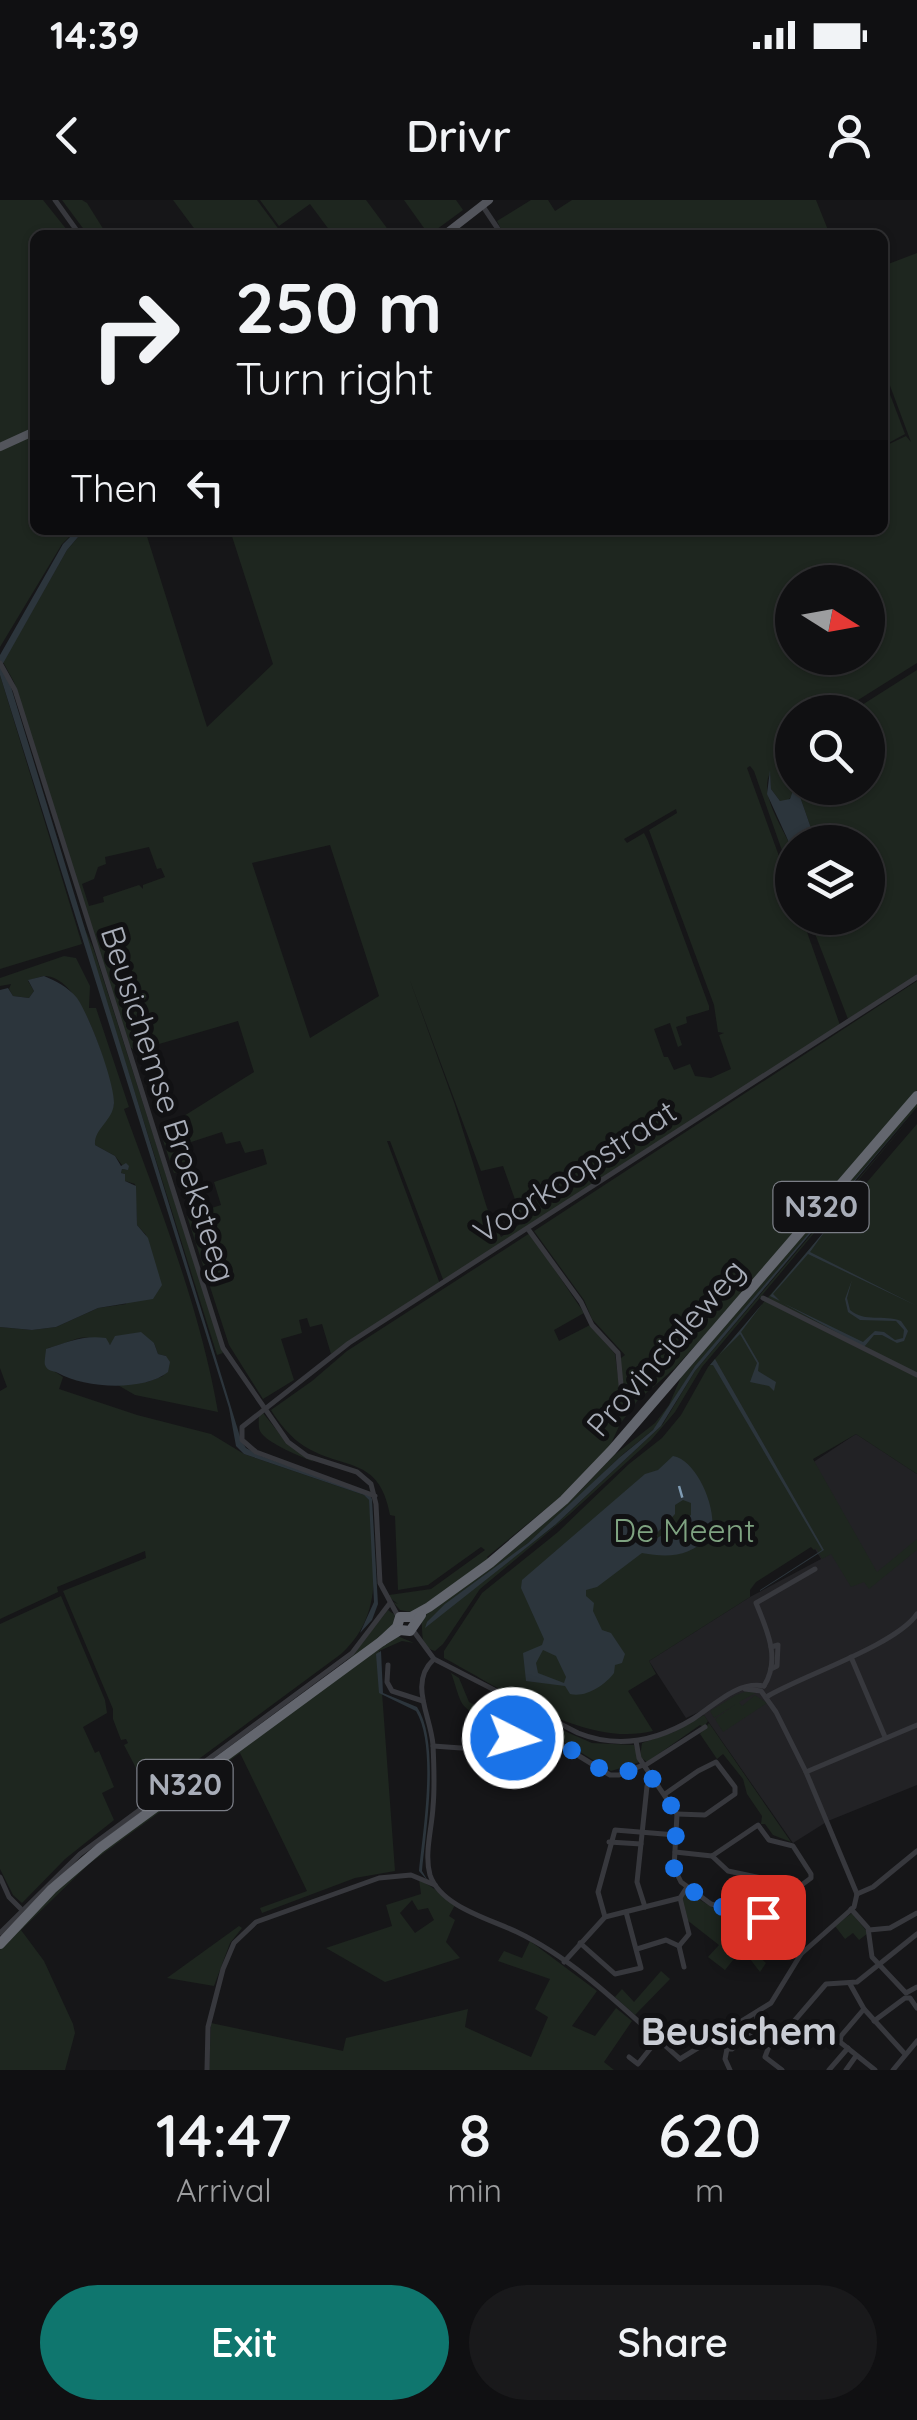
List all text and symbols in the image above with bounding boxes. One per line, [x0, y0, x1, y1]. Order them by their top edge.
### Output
text: 14:39 [50, 11, 140, 59]
text: Drivr [406, 107, 511, 163]
icon: back [40, 108, 95, 163]
icon: person [822, 108, 877, 163]
text: 250 m [235, 263, 442, 351]
icon: right [70, 270, 200, 400]
text: Turn right [235, 350, 434, 406]
icon: left [178, 460, 233, 515]
text: Then [70, 464, 158, 512]
north arrow [775, 565, 885, 675]
map controls [775, 565, 885, 935]
button: search [775, 695, 885, 805]
button: layers [775, 825, 885, 935]
street label: Beusichemse Broeksteeg [93, 921, 245, 1286]
street label: Voorkoopstraat [466, 1091, 683, 1252]
road number: N320 [774, 1182, 868, 1232]
street label: Provincialeweg [577, 1250, 753, 1444]
park label: De Meent [613, 1510, 755, 1550]
position arrow [461, 1686, 565, 1790]
road number: N320 [138, 1760, 232, 1810]
pin [721, 1875, 806, 1960]
icon: arrive [736, 1890, 791, 1945]
district label: Beusichem [641, 2007, 837, 2055]
text: 14:47 [156, 2097, 292, 2172]
text: 8 [458, 2097, 491, 2172]
text: 620 [658, 2097, 761, 2172]
text: Arrival [176, 2170, 272, 2210]
text: min [448, 2170, 502, 2210]
text: m [695, 2170, 724, 2210]
button: Exit [40, 2285, 449, 2400]
button: Share [469, 2285, 877, 2400]

